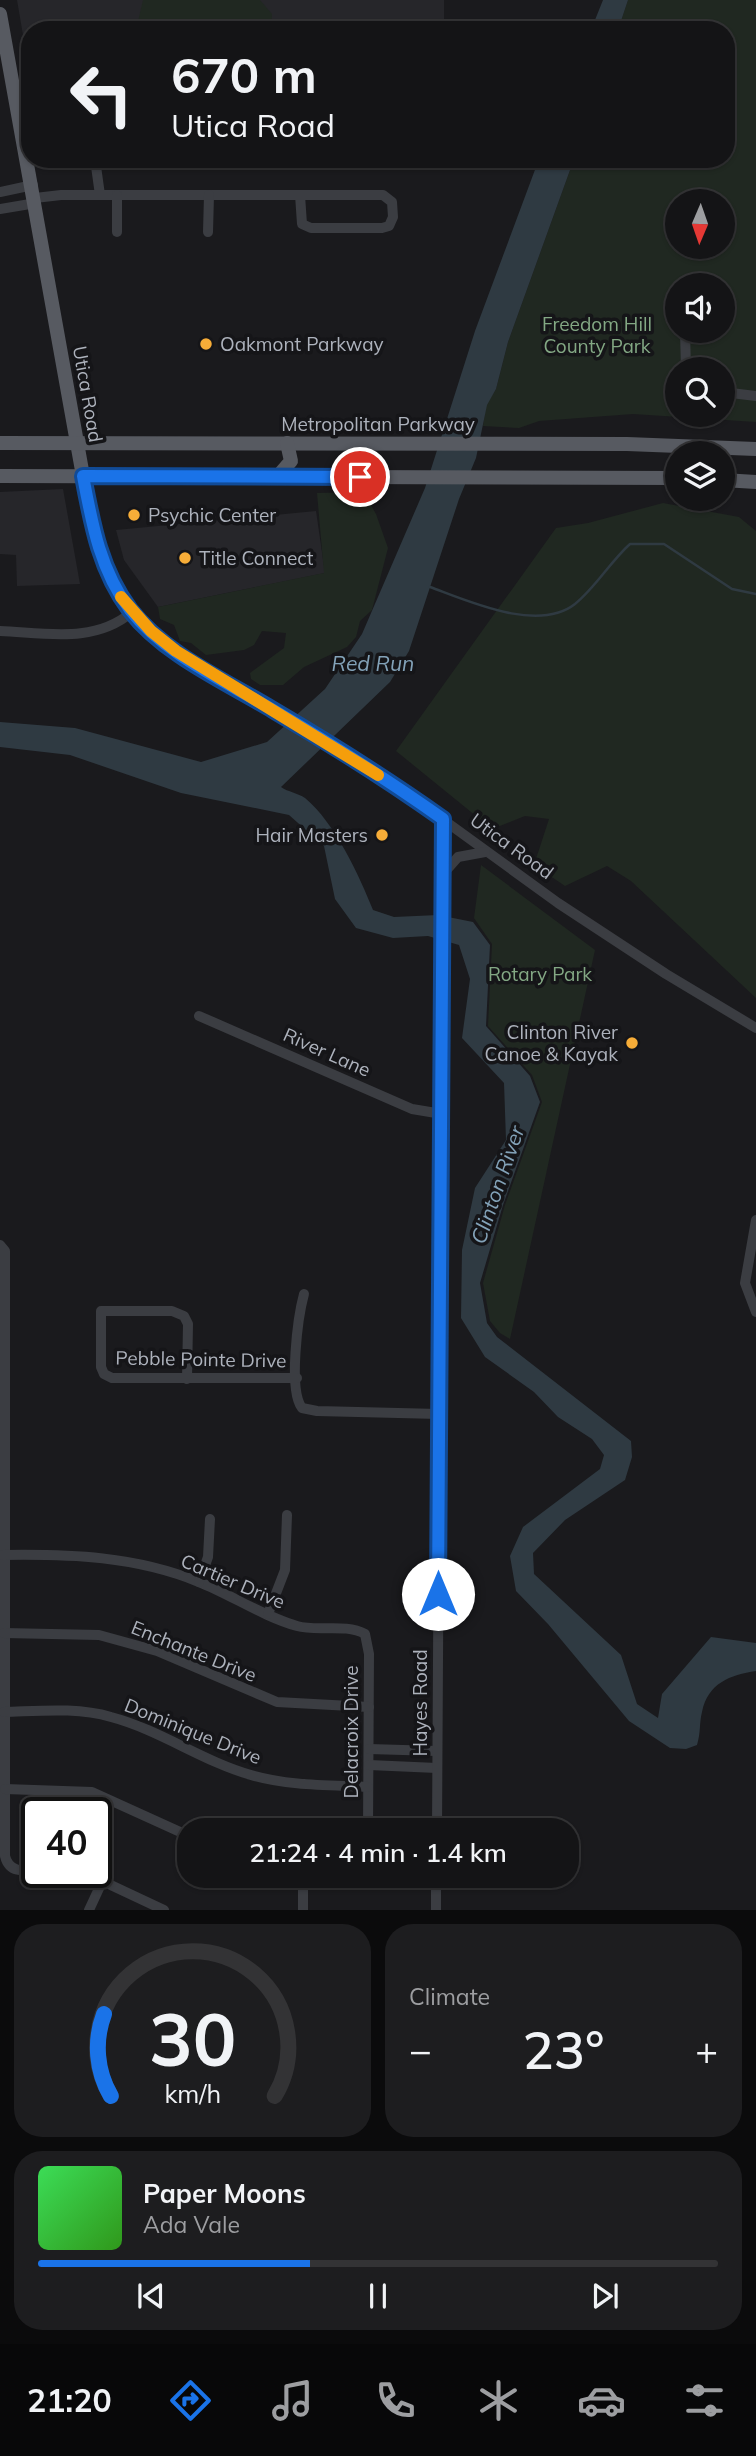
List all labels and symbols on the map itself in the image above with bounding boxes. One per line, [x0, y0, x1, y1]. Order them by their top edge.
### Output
north arrow [665, 189, 735, 259]
park label: Freedom Hill County Park [542, 312, 652, 358]
place label: Oakmont Parkway [220, 332, 384, 356]
marker: Oakmont Parkway [198, 336, 214, 352]
street label: Utica Road [68, 344, 108, 444]
street label: Metropolitan Parkway [281, 412, 475, 436]
pin [330, 447, 390, 507]
place label: Psychic Center [148, 503, 276, 527]
marker: Psychic Center [126, 507, 142, 523]
place label: Title Connect [199, 546, 314, 570]
marker: Title Connect [177, 550, 193, 566]
water label: Red Run [332, 650, 414, 676]
street label: Utica Road [466, 808, 558, 884]
place label: Hair Masters [256, 823, 368, 847]
marker: Hair Masters [374, 827, 390, 843]
park label: Rotary Park [488, 962, 592, 986]
place label: Clinton River Canoe & Kayak [484, 1020, 618, 1066]
street label: River Lane [280, 1022, 374, 1082]
marker: Clinton River Canoe & Kayak [624, 1035, 640, 1051]
water label: Clinton River [465, 1121, 530, 1247]
street label: Pebble Pointe Drive [115, 1346, 287, 1372]
street label: Cartier Drive [177, 1548, 289, 1614]
position arrow [401, 1557, 475, 1631]
street label: Enchante Drive [128, 1615, 260, 1687]
street label: Hayes Road [408, 1649, 432, 1757]
street label: Delacroix Drive [339, 1665, 363, 1799]
street label: Dominique Drive [121, 1693, 265, 1769]
speed limit sign: 40 [21, 1797, 112, 1888]

